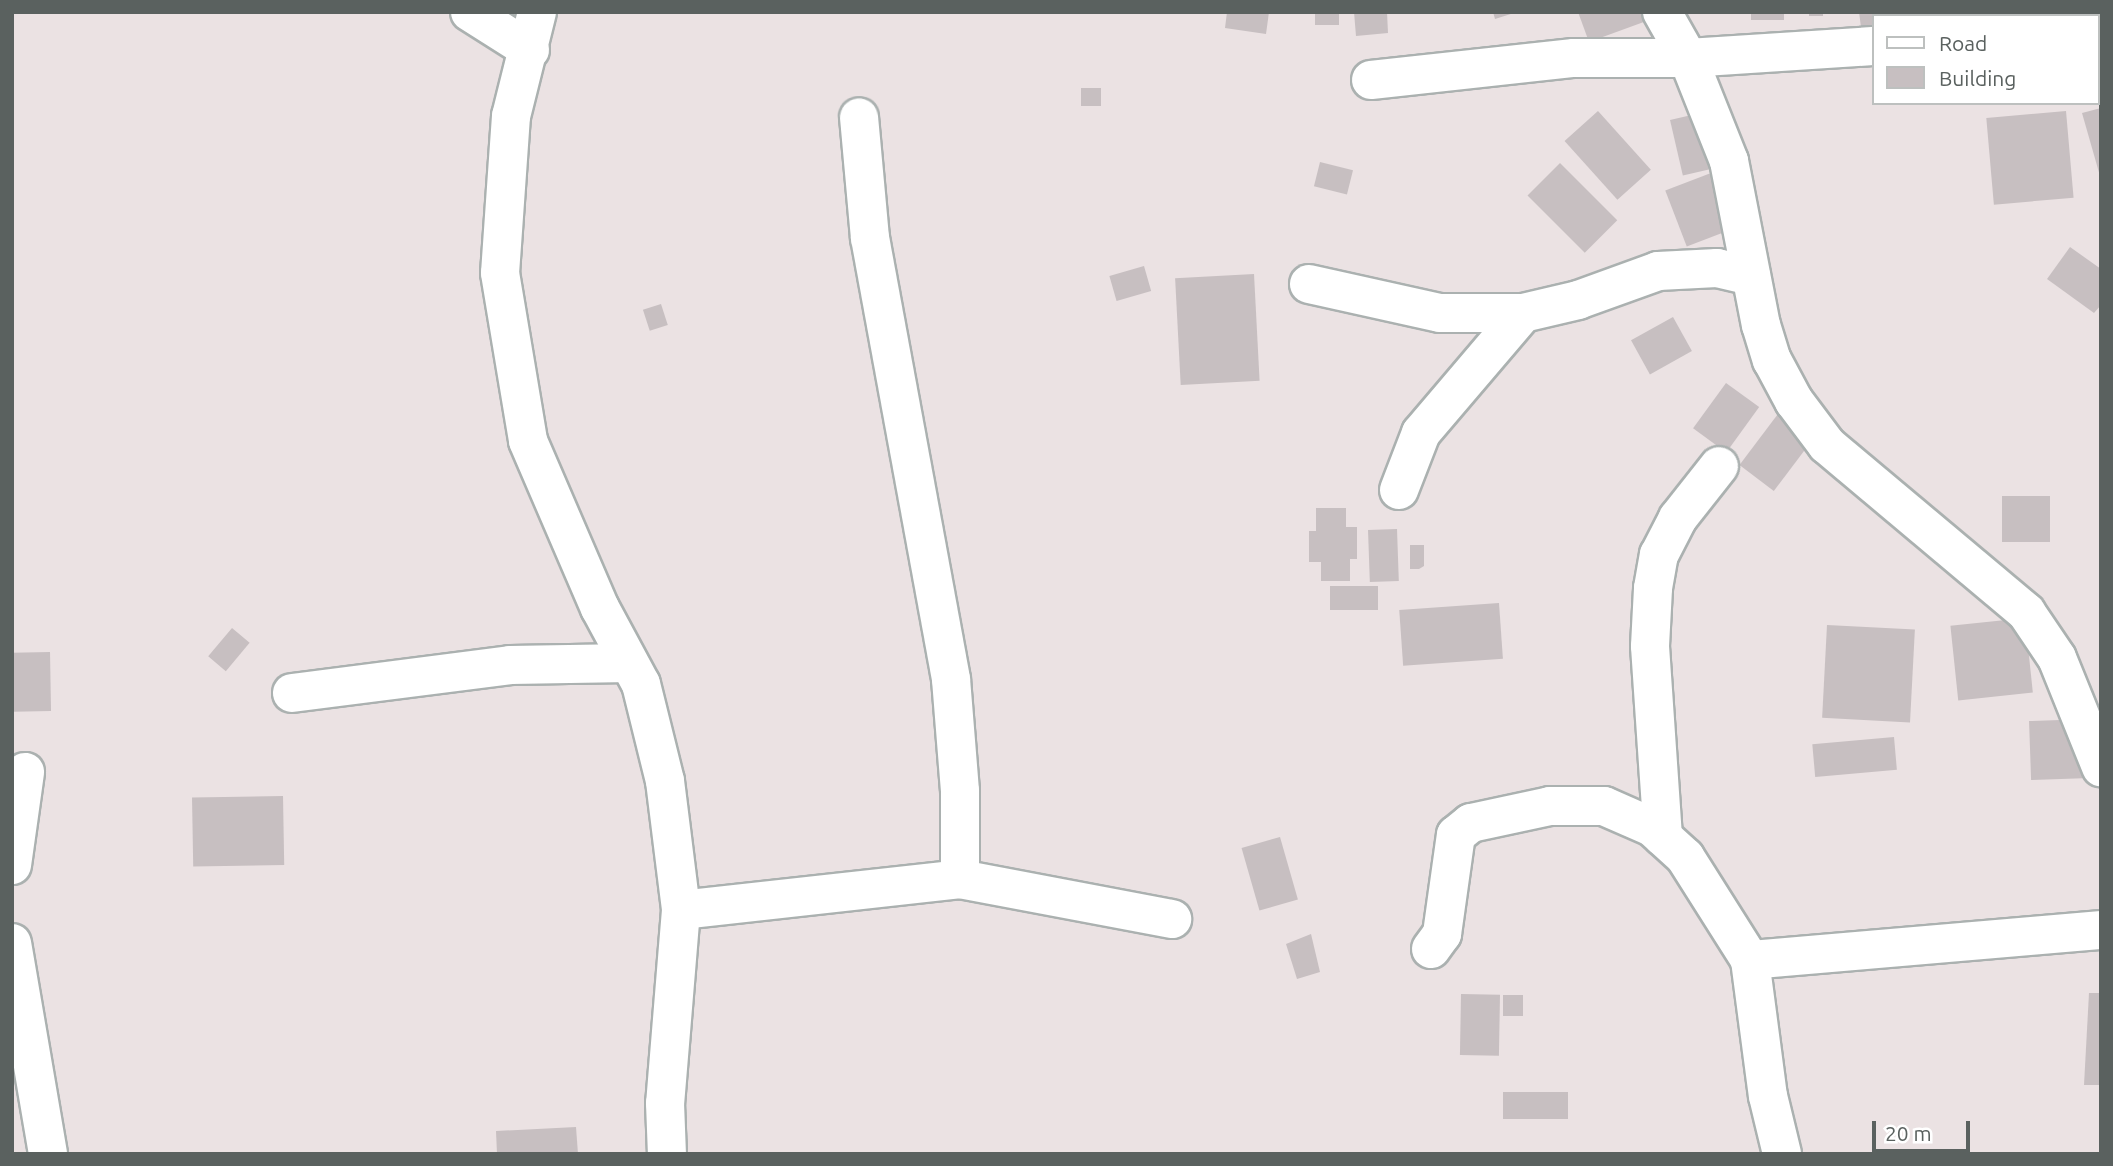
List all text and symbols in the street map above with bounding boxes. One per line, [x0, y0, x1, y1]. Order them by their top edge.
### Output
legend [1871, 14, 2099, 105]
text: Road [1939, 31, 1987, 55]
text: Building [1939, 66, 2016, 90]
scale bar [1875, 1106, 1973, 1150]
text: 20 m [1885, 1121, 1932, 1145]

